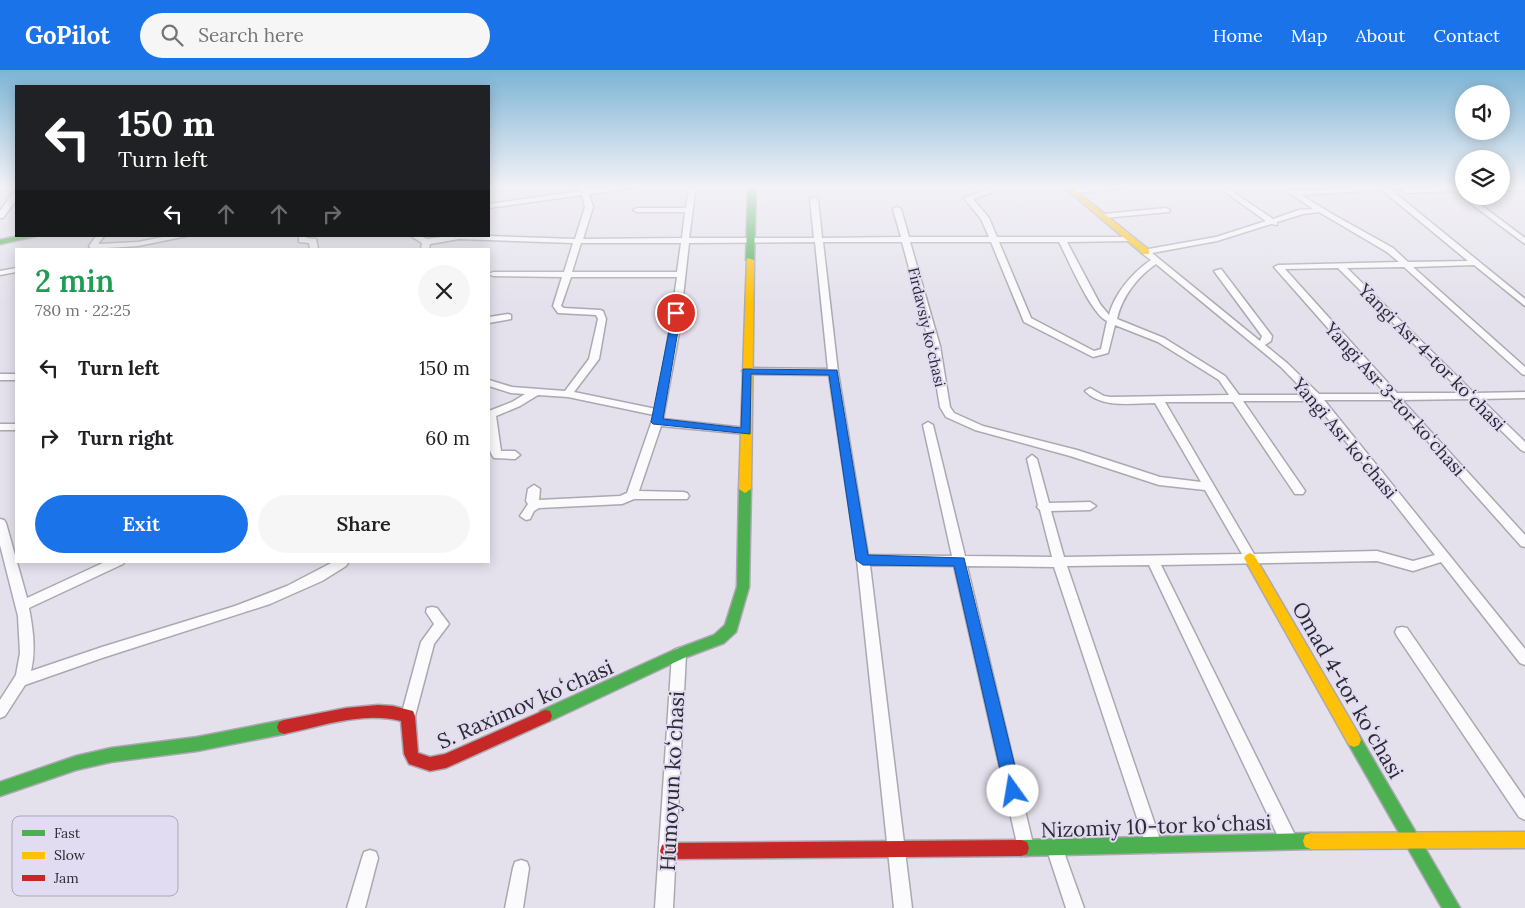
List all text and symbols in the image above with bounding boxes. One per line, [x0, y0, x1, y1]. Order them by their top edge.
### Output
search box [140, 13, 490, 58]
text: GoPilot [25, 20, 110, 51]
icon: search [158, 21, 186, 49]
text: Search here [198, 23, 304, 47]
text: Home [1213, 24, 1263, 47]
text: Map [1291, 24, 1327, 47]
text: About [1355, 24, 1405, 47]
text: Contact [1433, 24, 1500, 47]
map controls [1455, 85, 1510, 205]
button: sound [1455, 85, 1510, 140]
text: 150 m [118, 101, 215, 146]
icon: left [35, 105, 100, 170]
text: Turn left [118, 145, 208, 173]
button: layers [1455, 150, 1510, 205]
icon: left [159, 200, 187, 228]
icon: ahead [212, 200, 240, 228]
icon: ahead [265, 200, 293, 228]
icon: right [318, 200, 346, 228]
text: 2 min [35, 262, 114, 300]
button: close [418, 265, 470, 317]
street label: Firdavsiy koʻchasi [904, 265, 950, 389]
street label: Yangi Asr 4-tor koʻchasi [1353, 278, 1511, 436]
pin [655, 292, 697, 334]
icon: arrive [662, 299, 690, 327]
text: 780 m · 22:25 [35, 300, 131, 320]
street label: Yangi Asr 3-tor koʻchasi [1319, 316, 1470, 481]
icon: left [35, 354, 63, 382]
text: Turn left [78, 356, 159, 380]
text: 150 m [419, 356, 470, 380]
street label: Yangi Asr koʻchasi [1287, 372, 1402, 503]
icon: right [35, 424, 63, 452]
text: Turn right [78, 426, 174, 450]
text: 60 m [425, 426, 470, 450]
button: Exit [35, 495, 248, 553]
button: Share [258, 495, 470, 553]
street label: Omad 4-tor koʻchasi [1286, 597, 1410, 783]
street label: S. Raximov koʻchasi [433, 653, 617, 755]
street label: Humoyun koʻchasi [654, 690, 690, 872]
position arrow [986, 764, 1038, 816]
street label: Nizomiy 10-tor koʻchasi [1040, 808, 1272, 844]
legend [12, 816, 178, 896]
text: Fast [54, 824, 81, 842]
text: Slow [54, 846, 86, 864]
text: Jam [53, 869, 79, 887]

